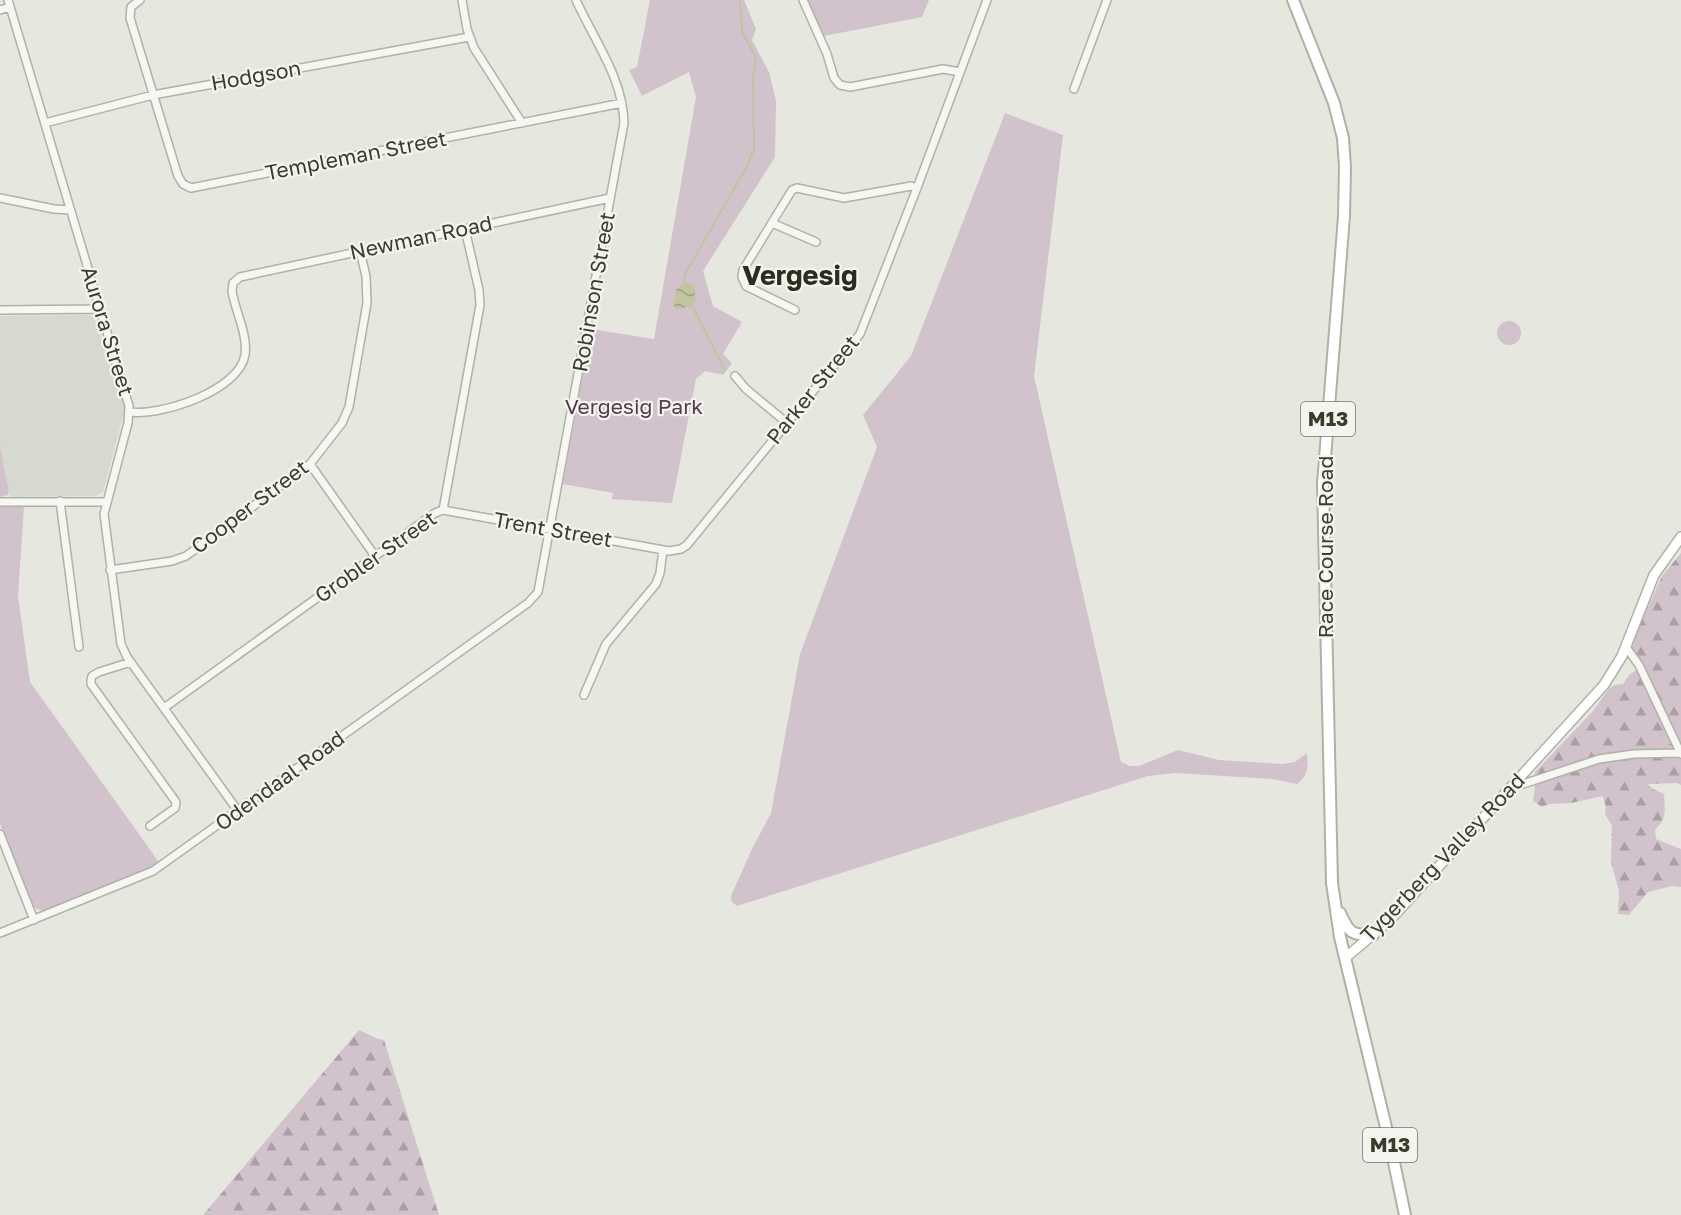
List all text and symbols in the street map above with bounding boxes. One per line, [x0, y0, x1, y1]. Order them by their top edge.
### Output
street label: Hodgson [209, 54, 303, 96]
street label: Templeman Street [263, 125, 449, 185]
street label: Newman Road [347, 209, 494, 265]
street label: Robinson Street [566, 210, 620, 374]
district label: Vergesig [742, 259, 858, 291]
street label: Aurora Street [76, 263, 140, 399]
street label: Parker Street [760, 330, 864, 449]
park label: Vergesig Park [565, 393, 703, 419]
road number: M13 [1301, 402, 1355, 436]
street label: Cooper Street [186, 454, 313, 559]
street label: Race Course Road [1312, 456, 1338, 638]
street label: Grobler Street [310, 505, 441, 608]
street label: Trent Street [492, 506, 614, 552]
street label: Odendaal Road [210, 725, 349, 836]
street label: Tygerberg Valley Road [1355, 767, 1530, 947]
road number: M13 [1363, 1128, 1417, 1162]

